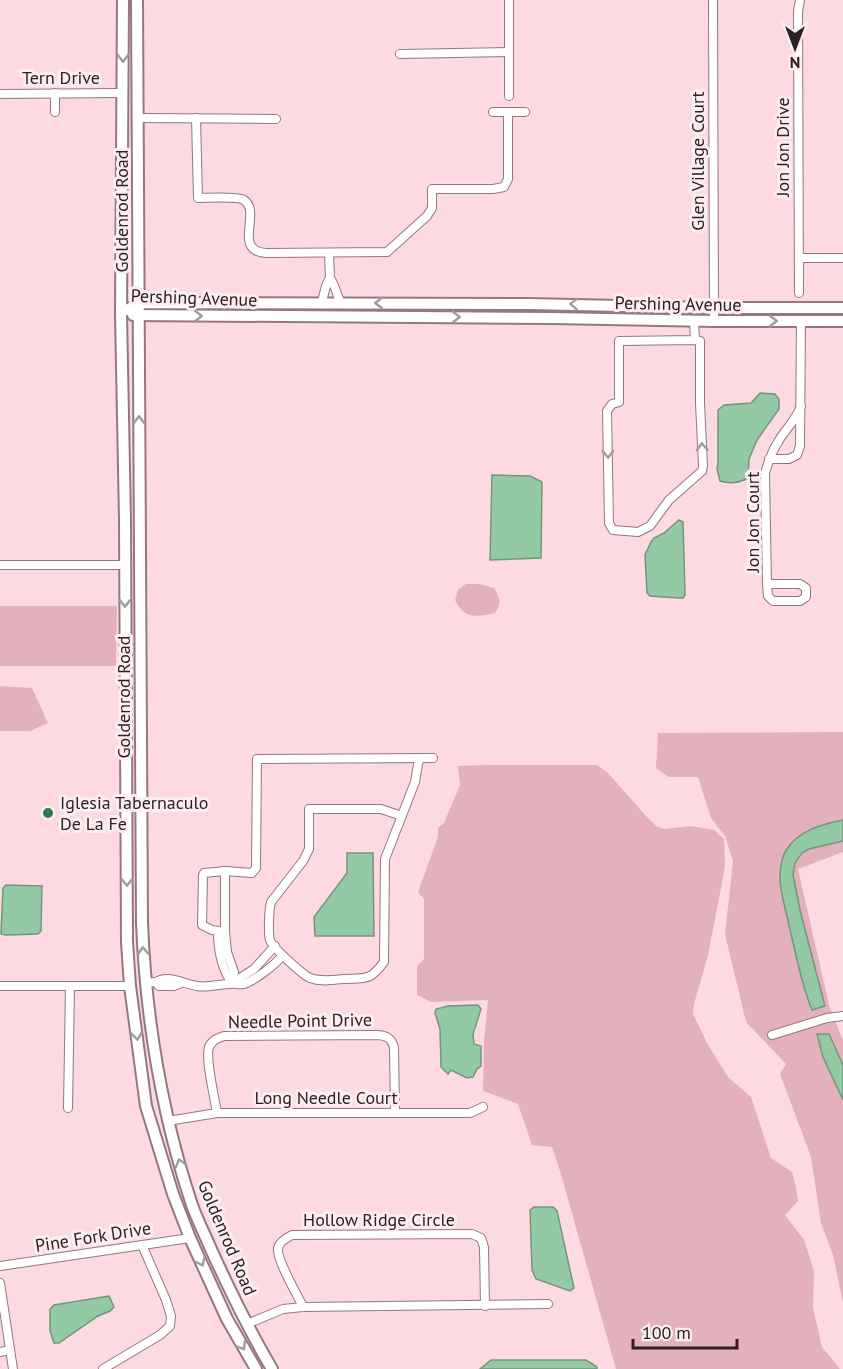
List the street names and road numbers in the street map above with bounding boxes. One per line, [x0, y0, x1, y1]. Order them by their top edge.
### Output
street label: Tern Drive [22, 66, 100, 89]
street label: Glen Village Court [686, 91, 709, 231]
street label: Jon Jon Drive [771, 97, 794, 198]
street label: Goldenrod Road [110, 150, 133, 272]
street label: Pershing Avenue [130, 284, 258, 311]
street label: Pershing Avenue [614, 291, 742, 316]
street label: Jon Jon Court [741, 472, 764, 573]
street label: Goldenrod Road [112, 636, 135, 758]
street label: Needle Point Drive [228, 1008, 372, 1033]
street label: Long Needle Court [254, 1086, 398, 1109]
street label: Goldenrod Road [193, 1177, 262, 1299]
street label: Hollow Ridge Circle [303, 1208, 455, 1231]
street label: Pine Fork Drive [33, 1216, 152, 1257]

